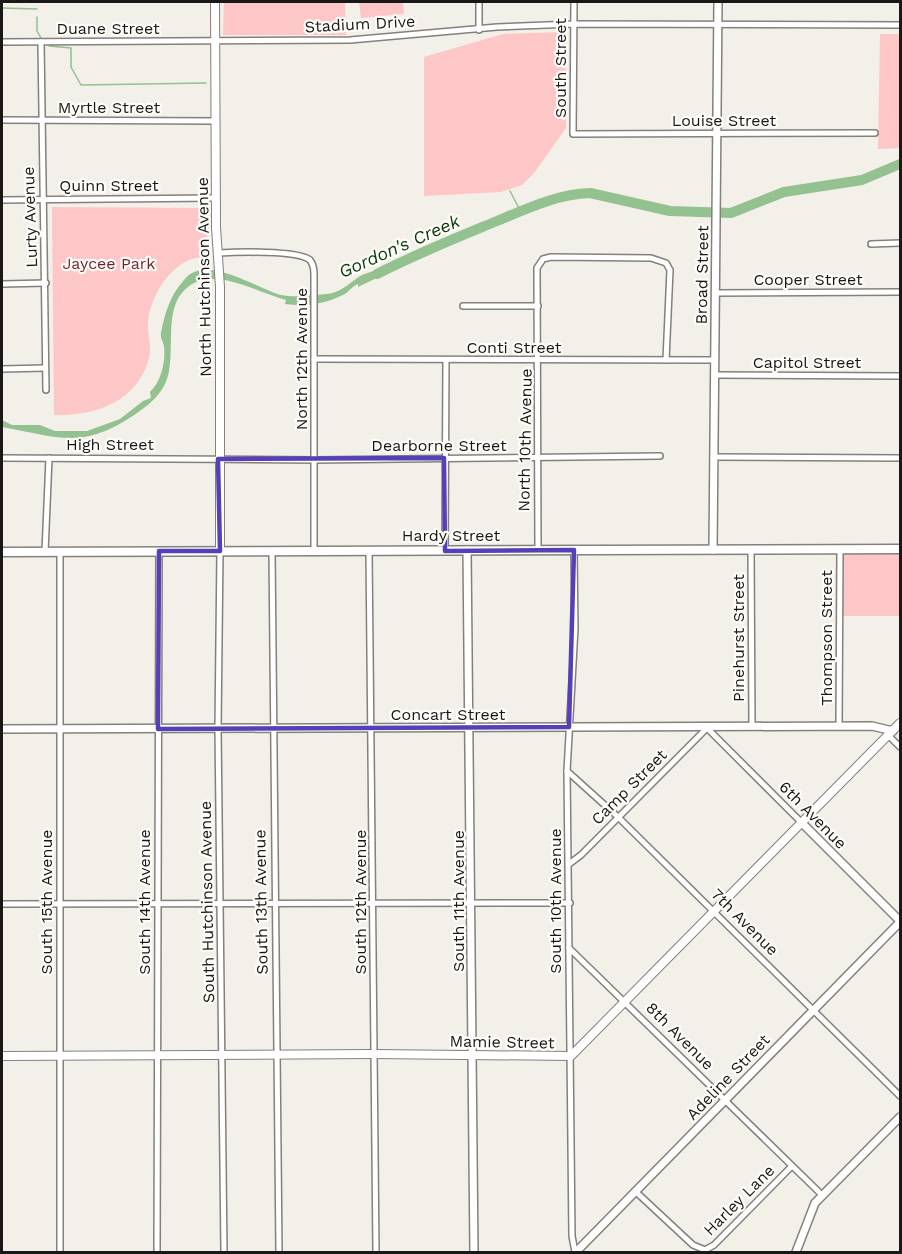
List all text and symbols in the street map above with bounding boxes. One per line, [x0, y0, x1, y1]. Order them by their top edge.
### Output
street label: Stadium Drive [304, 12, 416, 36]
street label: South Street [551, 18, 570, 118]
street label: Duane Street [56, 19, 160, 38]
street label: Myrtle Street [58, 98, 161, 117]
street label: Louise Street [672, 111, 776, 130]
street label: Lurty Avenue [19, 166, 41, 268]
street label: Quinn Street [59, 176, 159, 195]
street label: North Hutchinson Avenue [193, 177, 215, 377]
water label: Gordon's Creek [335, 209, 464, 282]
street label: Broad Street [692, 225, 712, 325]
park label: Jaycee Park [63, 254, 155, 273]
street label: Cooper Street [753, 270, 863, 289]
street label: North 12th Avenue [292, 288, 311, 430]
street label: Conti Street [467, 338, 562, 357]
street label: Capitol Street [753, 353, 862, 372]
street label: North 10th Avenue [514, 368, 536, 512]
street label: High Street [66, 435, 154, 454]
street label: Dearborne Street [371, 436, 507, 455]
street label: Hardy Street [402, 526, 501, 545]
street label: Thompson Street [817, 570, 836, 706]
street label: Pinehurst Street [729, 574, 748, 702]
street label: Concart Street [391, 705, 506, 724]
street label: Camp Street [587, 745, 671, 829]
street label: 6th Avenue [775, 777, 851, 853]
street label: South Hutchinson Avenue [196, 801, 218, 1003]
street label: South 10th Avenue [546, 828, 565, 974]
street label: South 15th Avenue [37, 829, 56, 975]
street label: South 14th Avenue [135, 829, 154, 975]
street label: South 13th Avenue [250, 829, 272, 975]
street label: South 12th Avenue [351, 829, 370, 975]
street label: South 11th Avenue [449, 830, 468, 972]
street label: 7th Avenue [708, 885, 782, 959]
street label: 8th Avenue [642, 998, 718, 1074]
street label: Adeline Street [682, 1030, 774, 1124]
street label: Mamie Street [449, 1032, 555, 1052]
street label: Harley Lane [700, 1161, 778, 1239]

